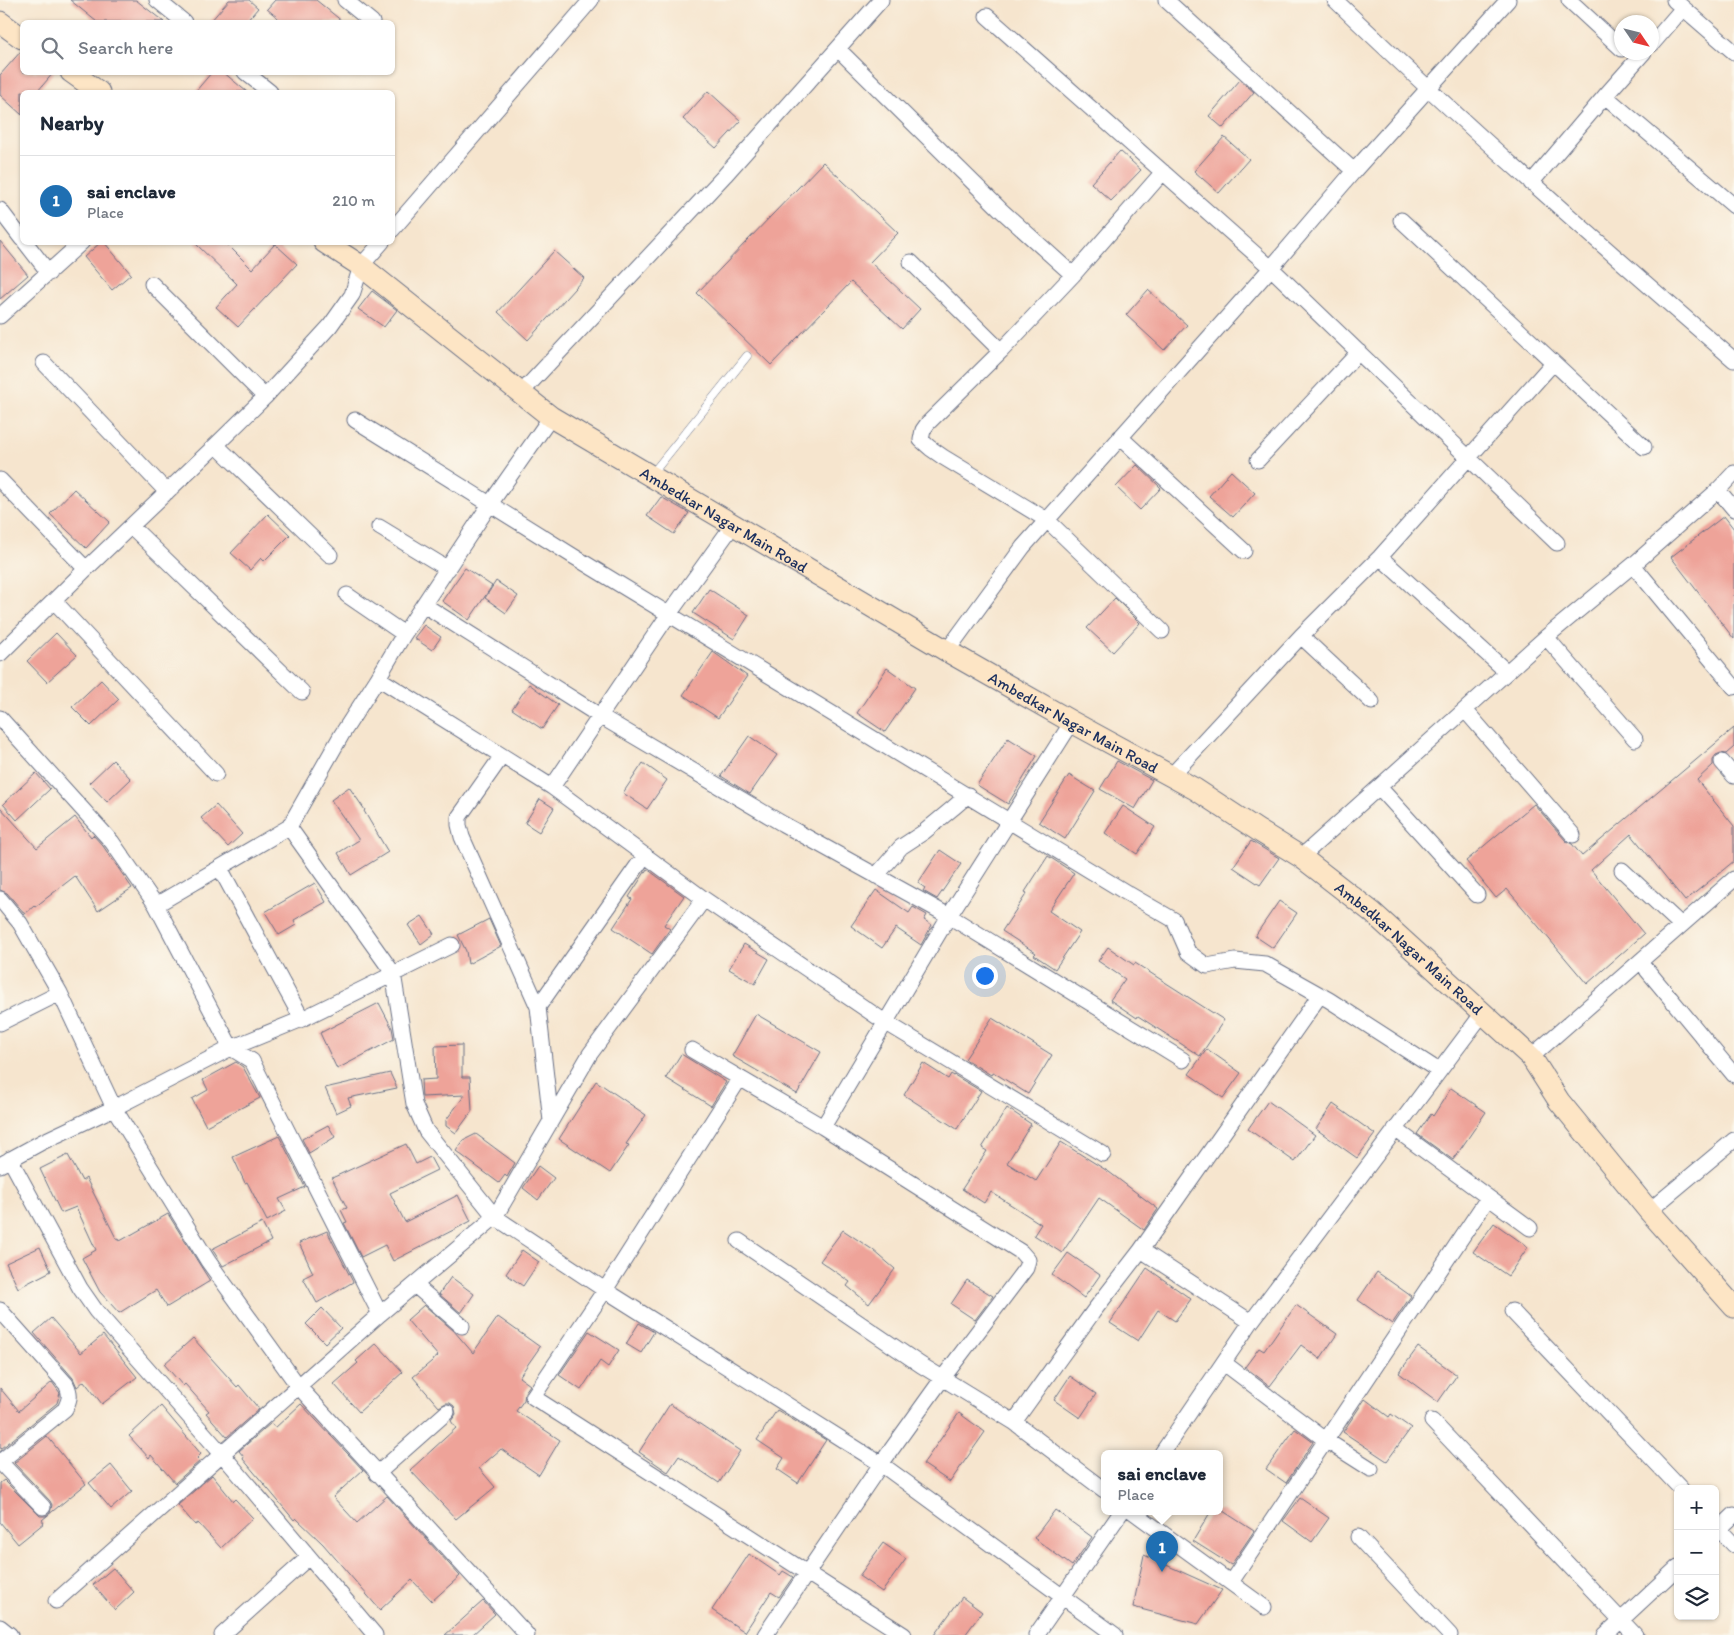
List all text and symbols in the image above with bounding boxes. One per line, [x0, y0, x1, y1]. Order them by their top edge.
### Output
north arrow [1614, 15, 1659, 60]
search box [20, 20, 395, 75]
icon: search [38, 34, 66, 62]
text: Search here [78, 36, 173, 59]
text: Nearby [40, 110, 104, 135]
text: sai enclave [87, 180, 176, 203]
text: 1 [52, 191, 60, 210]
text: 210 m [332, 191, 375, 210]
text: Place [87, 203, 124, 222]
street label: Ambedkar Nagar Main Road [637, 462, 812, 576]
street label: Ambedkar Nagar Main Road [985, 667, 1162, 777]
street label: Ambedkar Nagar Main Road [1331, 877, 1488, 1019]
your location [972, 963, 998, 989]
popup [1101, 1450, 1223, 1515]
text: sai enclave [1118, 1462, 1206, 1485]
text: Place [1118, 1485, 1154, 1504]
map controls [1674, 1485, 1719, 1620]
button: + [1674, 1485, 1719, 1530]
button: − [1674, 1530, 1719, 1575]
pin: 1 [1146, 1531, 1178, 1572]
button: layers [1674, 1575, 1719, 1620]

